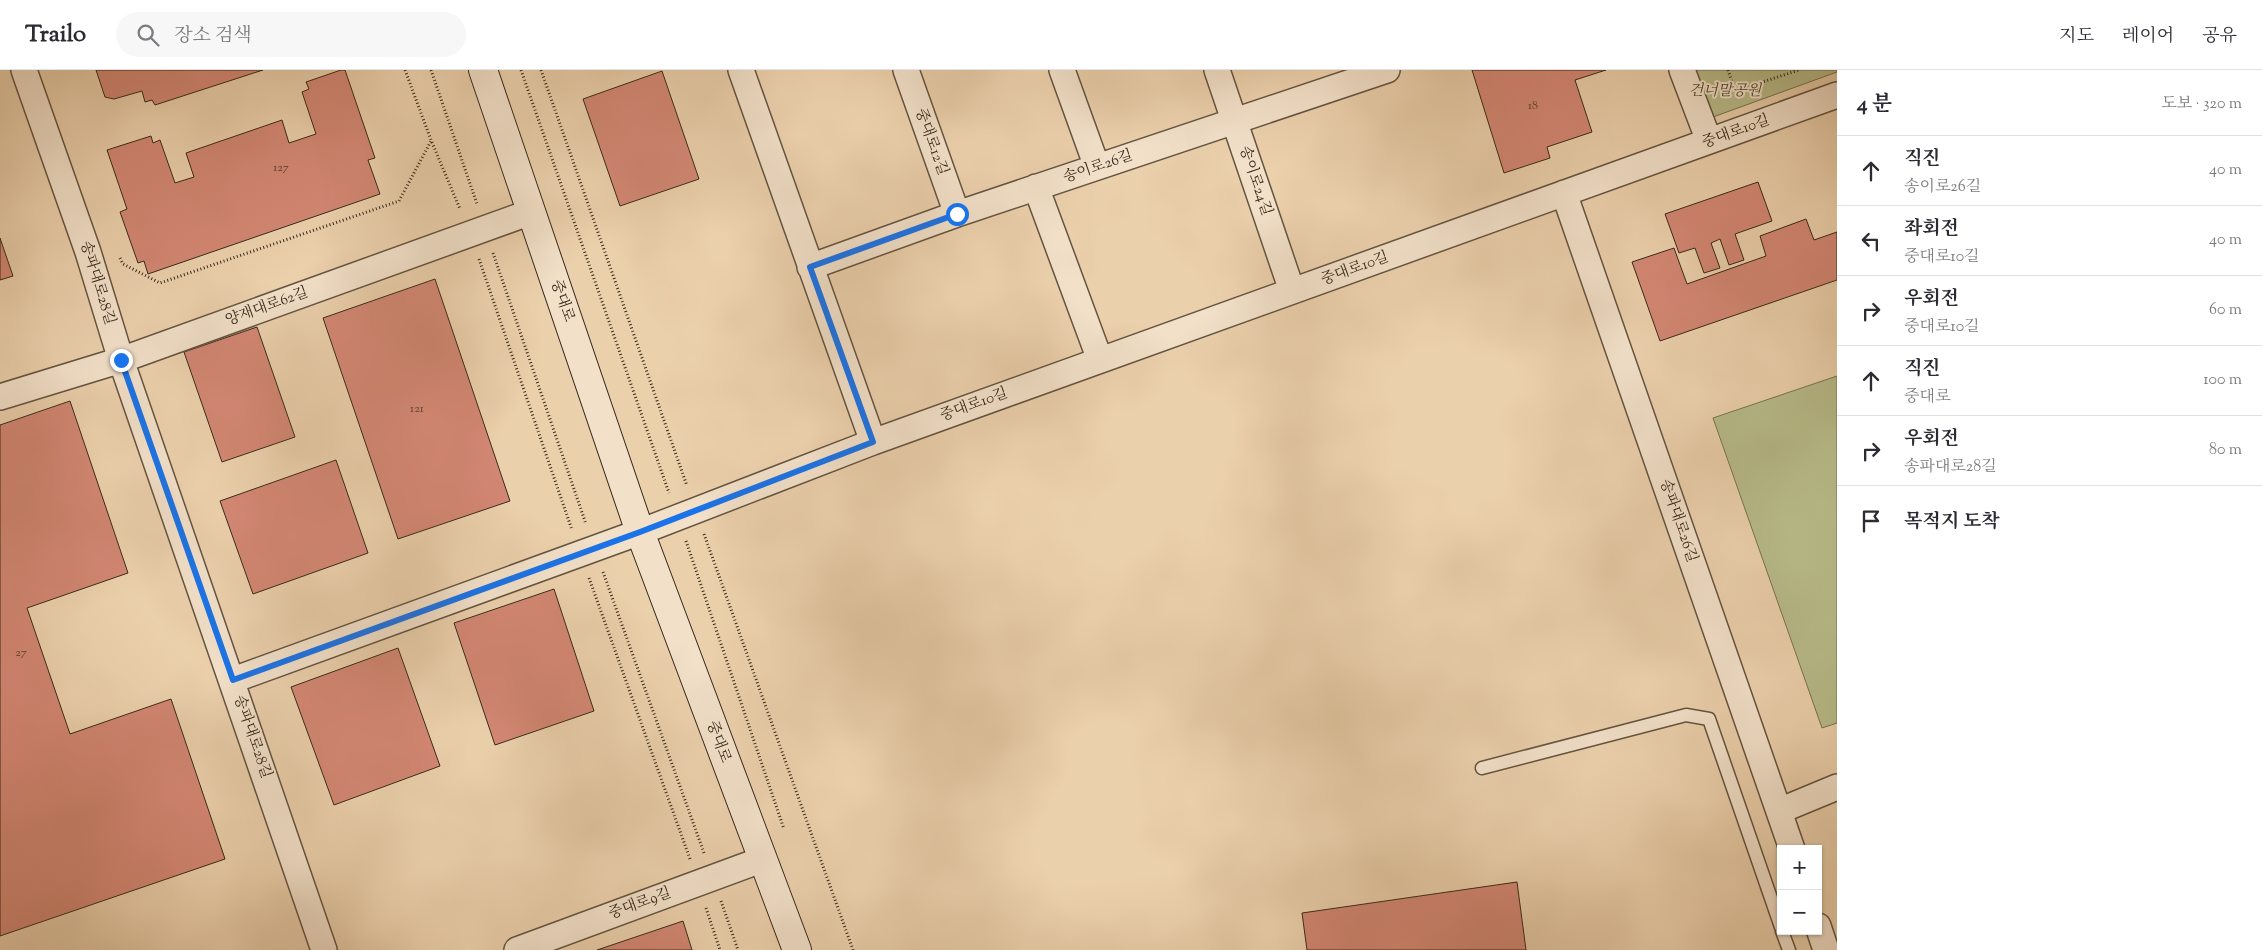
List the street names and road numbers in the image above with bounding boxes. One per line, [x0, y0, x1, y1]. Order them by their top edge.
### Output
street label: 중대로12길 [909, 105, 953, 179]
street label: 중대로10길 [1699, 110, 1773, 154]
street label: 송이로24길 [1233, 143, 1277, 219]
street label: 송이로26길 [1060, 145, 1136, 189]
street label: 송파대로28길 [74, 238, 120, 328]
street label: 중대로10길 [1318, 247, 1392, 291]
street label: 중대로 [545, 277, 579, 325]
street label: 양재대로62길 [223, 282, 311, 332]
street label: 중대로10길 [937, 383, 1011, 427]
street label: 송파대로26길 [1654, 476, 1702, 566]
street label: 송파대로28길 [228, 692, 276, 782]
street label: 중대로 [701, 718, 735, 766]
street label: 중대로9길 [606, 883, 674, 925]

